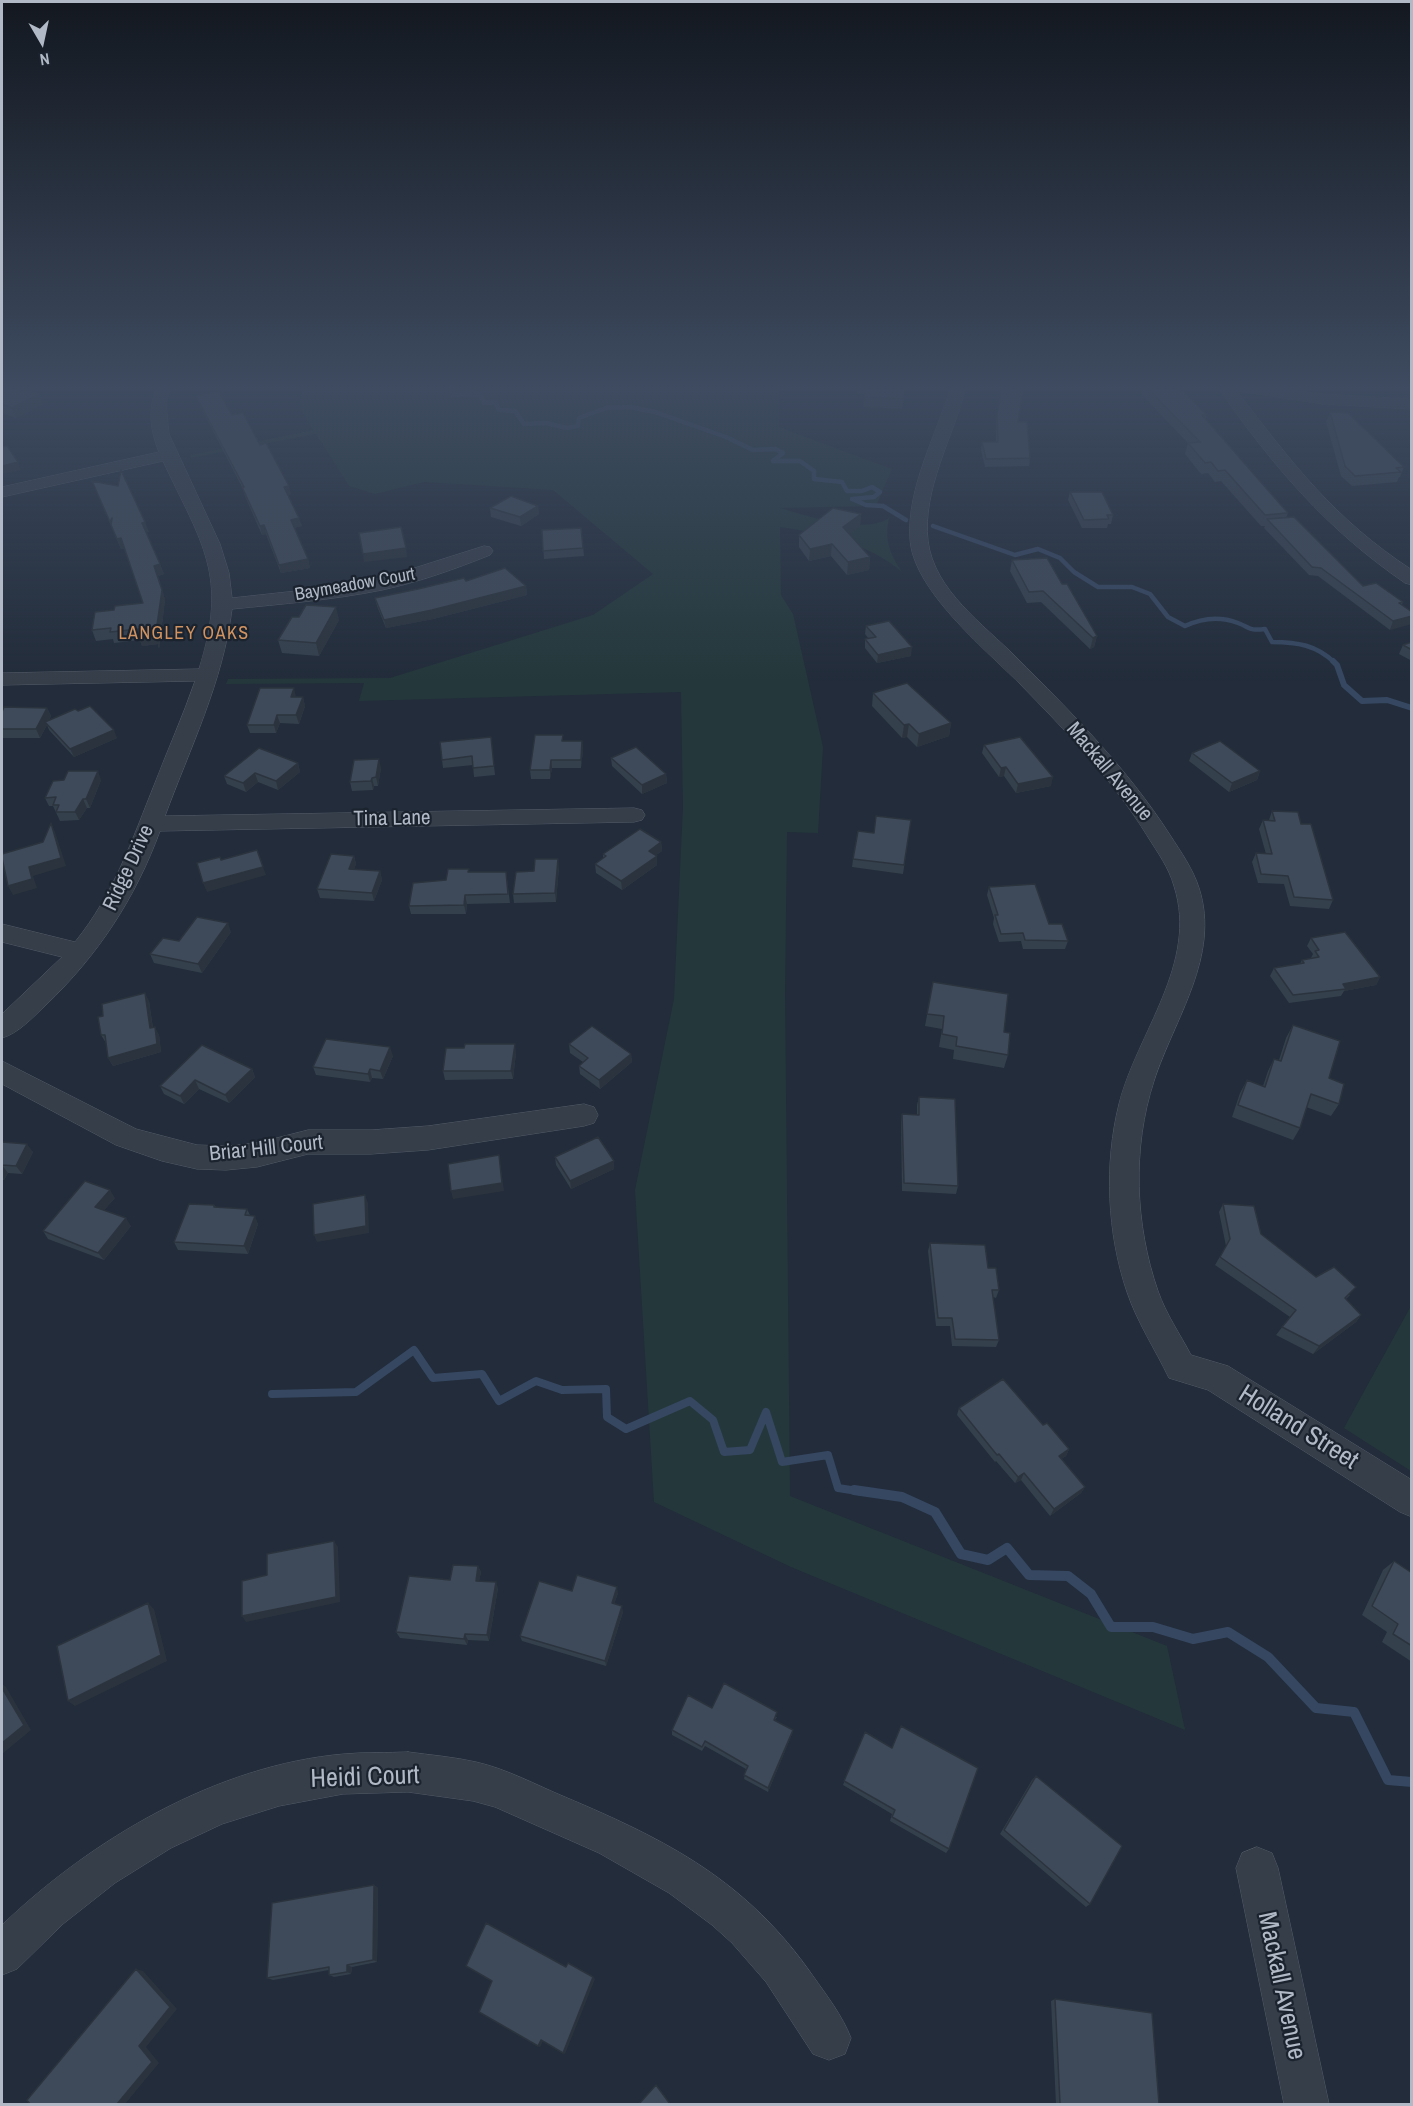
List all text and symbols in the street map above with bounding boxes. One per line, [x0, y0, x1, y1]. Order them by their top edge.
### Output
north arrow [12, 12, 72, 72]
text: N [38, 48, 51, 71]
street label: Baymeadow Court [293, 564, 417, 606]
district label: LANGLEY OAKS [118, 623, 250, 645]
street label: Mackall Avenue [1060, 717, 1158, 827]
street label: Tina Lane [353, 806, 431, 832]
street label: Ridge Drive [98, 821, 160, 915]
street label: Briar Hill Court [208, 1131, 324, 1167]
street label: Holland Street [1232, 1379, 1364, 1477]
street label: Heidi Court [310, 1761, 420, 1795]
street label: Mackall Avenue [1250, 1909, 1312, 2063]

